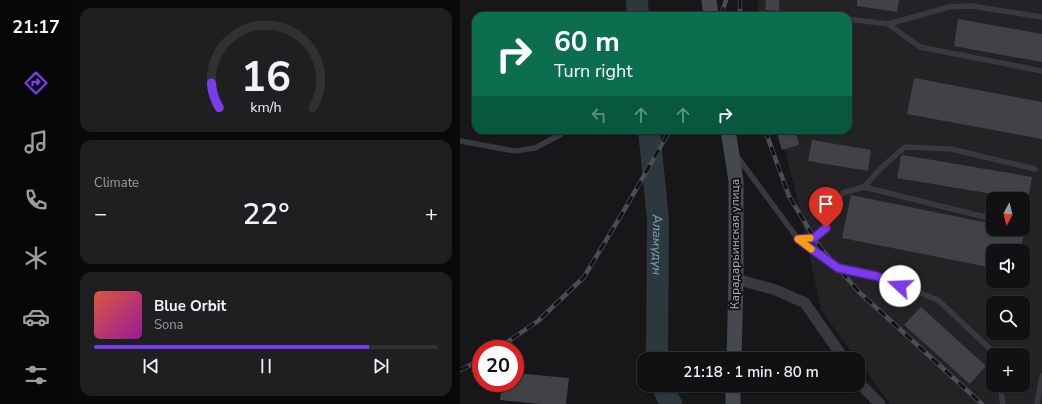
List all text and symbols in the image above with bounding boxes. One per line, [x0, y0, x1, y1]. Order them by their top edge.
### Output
text: 21:17 [12, 15, 60, 39]
text: 60 m [554, 23, 620, 61]
icon: right [488, 28, 540, 80]
text: 16 [241, 49, 291, 106]
text: Turn right [554, 59, 633, 83]
icon: directions [22, 69, 50, 97]
text: km/h [250, 98, 282, 117]
icon: left [588, 104, 610, 126]
icon: ahead [630, 104, 652, 126]
icon: ahead [672, 104, 694, 126]
icon: right [714, 104, 736, 126]
icon: music [22, 128, 50, 156]
text: Climate [94, 174, 139, 192]
street label: Карадарьинская улица [727, 179, 743, 309]
icon: phone [22, 186, 50, 214]
pin [809, 187, 843, 228]
north arrow [986, 192, 1030, 236]
map controls [986, 192, 1030, 392]
icon: arrive [815, 193, 837, 215]
text: 22° [242, 194, 290, 235]
text: − [94, 199, 107, 229]
text: + [425, 199, 438, 229]
water label: Аламүдүн [647, 212, 666, 276]
icon: climate [22, 244, 50, 272]
button: sound [986, 244, 1030, 288]
position arrow [879, 265, 921, 307]
text: Blue Orbit [154, 296, 226, 316]
button: search [986, 296, 1030, 340]
icon: car [22, 303, 50, 331]
text: Sona [154, 316, 184, 334]
speed limit sign: 20 [472, 340, 524, 392]
button: + [986, 348, 1030, 392]
icon: previous [140, 355, 162, 377]
icon: pause [255, 355, 277, 377]
icon: next [370, 355, 392, 377]
icon: filters [22, 361, 50, 389]
text: 21:18 · 1 min · 80 m [683, 362, 819, 382]

